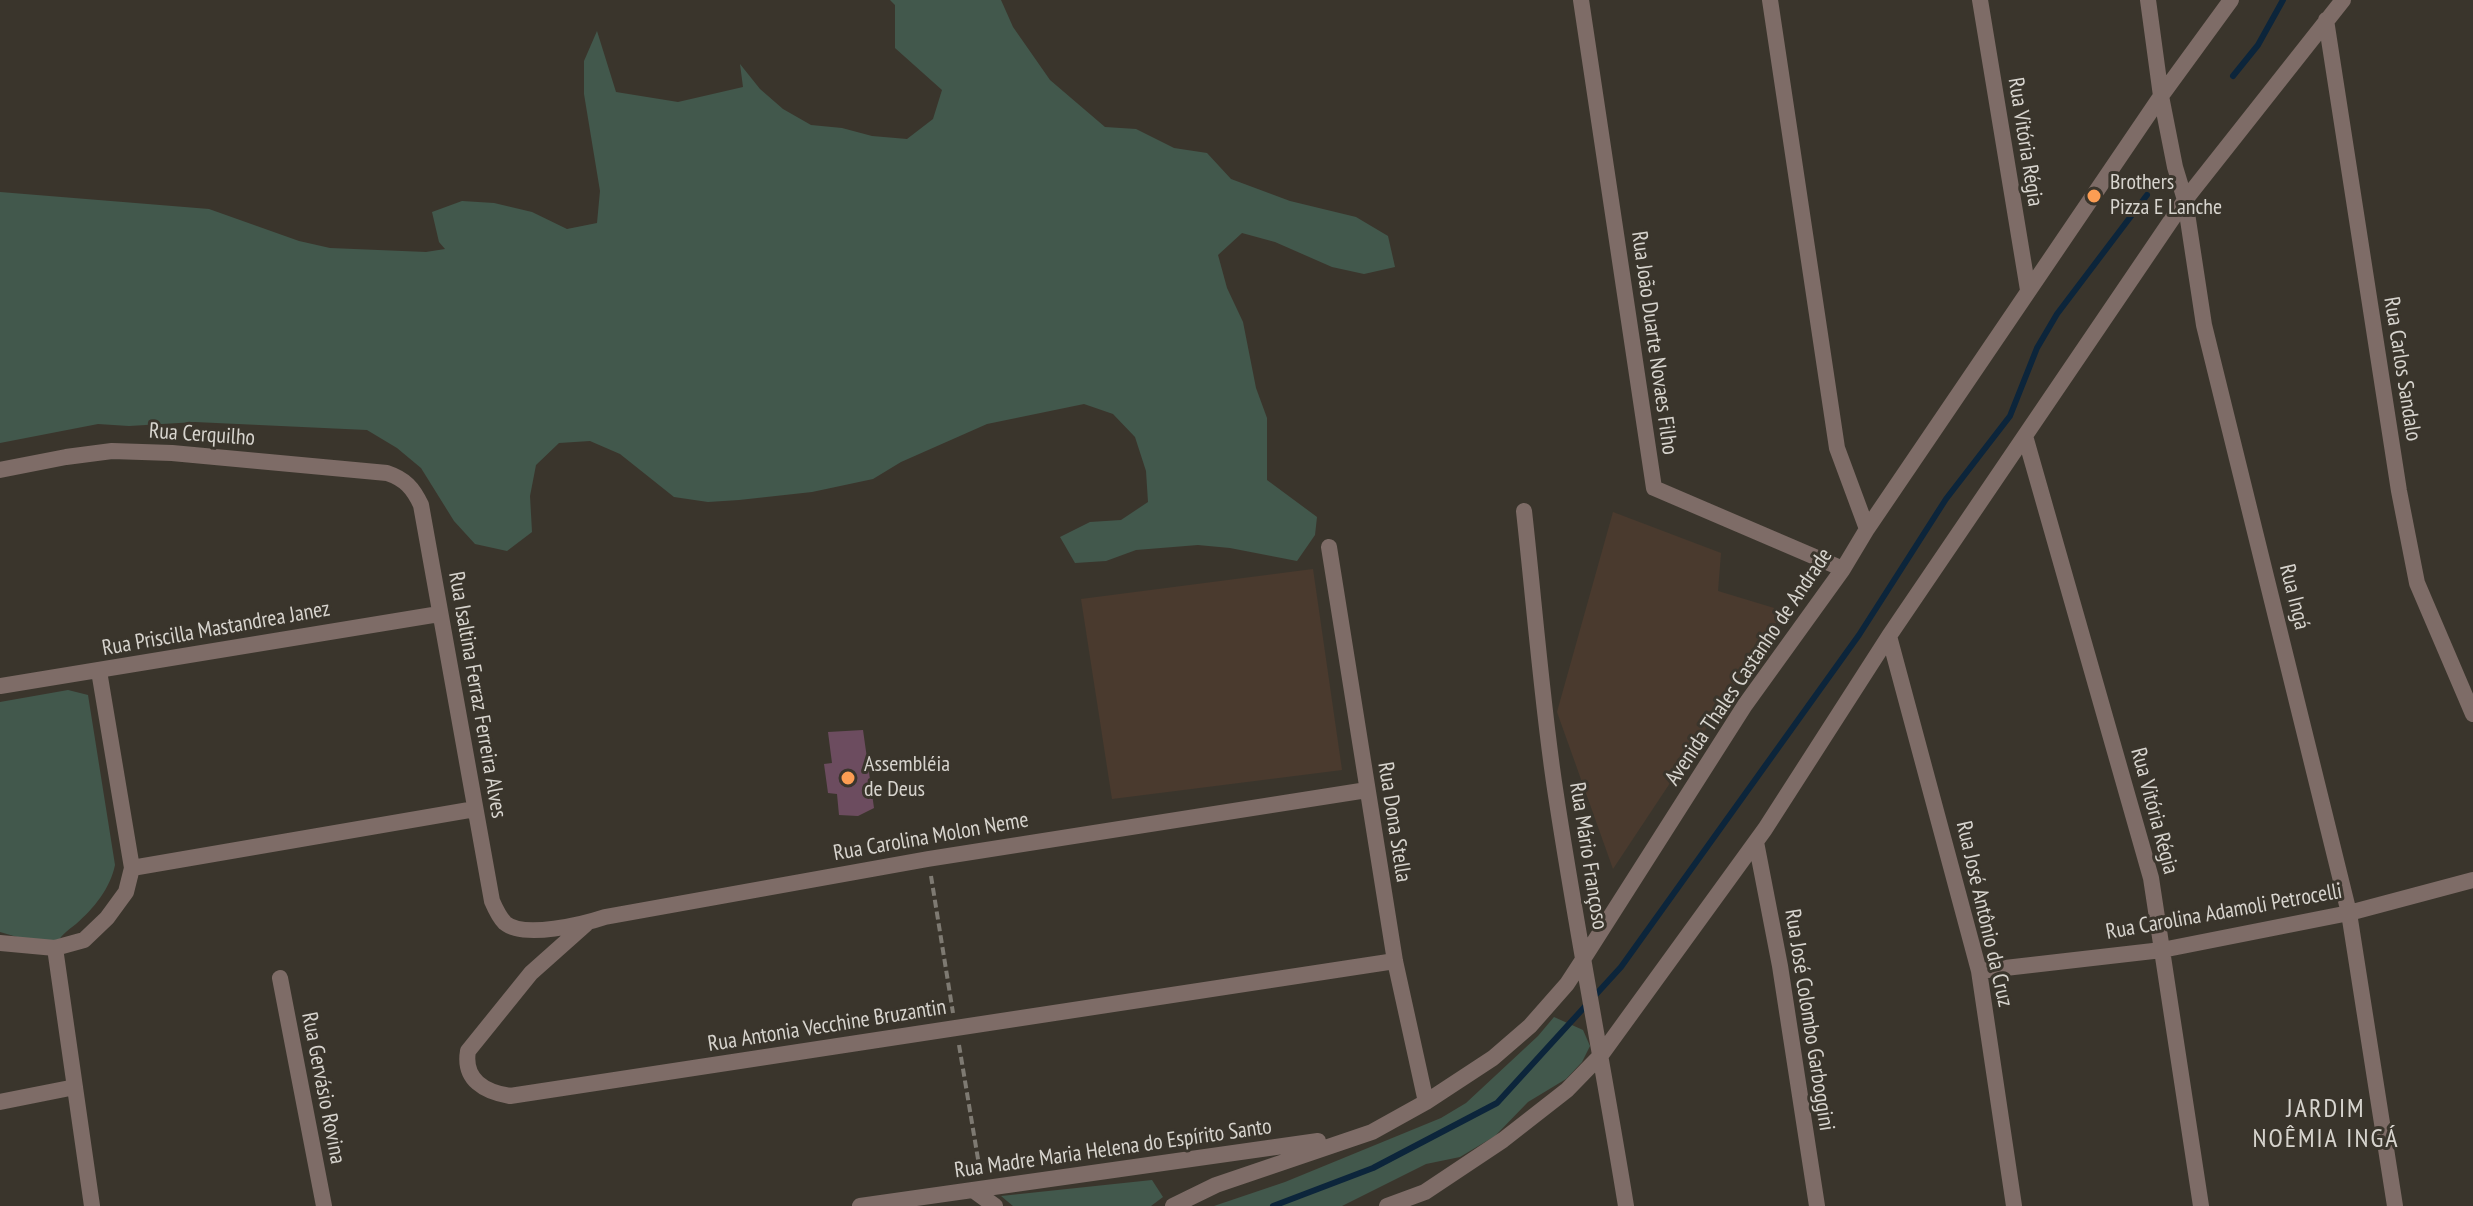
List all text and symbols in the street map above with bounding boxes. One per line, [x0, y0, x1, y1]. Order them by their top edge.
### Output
street label: Rua Vitória Régia [2002, 76, 2048, 208]
place label: Brothers Pizza E Lanche [2110, 170, 2222, 222]
marker: Brothers Pizza E Lanche [2085, 187, 2103, 205]
street label: Rua João Duarte Novaes Filho [1625, 230, 1683, 456]
street label: Rua Carlos Sandalo [2378, 295, 2426, 443]
street label: Rua Cerquilho [148, 418, 256, 452]
street label: Avenida Thales Castanho de Andrade [1660, 544, 1838, 790]
street label: Rua Ingá [2273, 561, 2315, 633]
street label: Rua Isaltina Ferraz Ferreira Alves [442, 570, 512, 820]
street label: Rua Priscilla Mastandrea Janez [100, 596, 332, 662]
street label: Rua Vitória Régia [2124, 745, 2184, 877]
place label: Assembléia de Deus [864, 752, 950, 804]
street label: Rua Dona Stella [1371, 760, 1417, 884]
marker: Assembléia de Deus [839, 769, 857, 787]
street label: Rua Mário Françoso [1563, 780, 1613, 932]
street label: Rua Carolina Molon Neme [831, 807, 1031, 867]
street label: Rua José Antônio da Cruz [1950, 819, 2018, 1009]
street label: Rua Carolina Adamoli Petrocelli [2104, 878, 2344, 946]
street label: Rua José Colombo Garboggini [1778, 907, 1840, 1133]
street label: Rua Antonia Vecchine Bruzantin [706, 994, 948, 1058]
street label: Rua Gervásio Rovina [295, 1010, 351, 1166]
district label: JARDIM NOÊMIA INGÁ [2253, 1094, 2399, 1156]
street label: Rua Madre Maria Helena do Espírito Santo [953, 1114, 1273, 1184]

